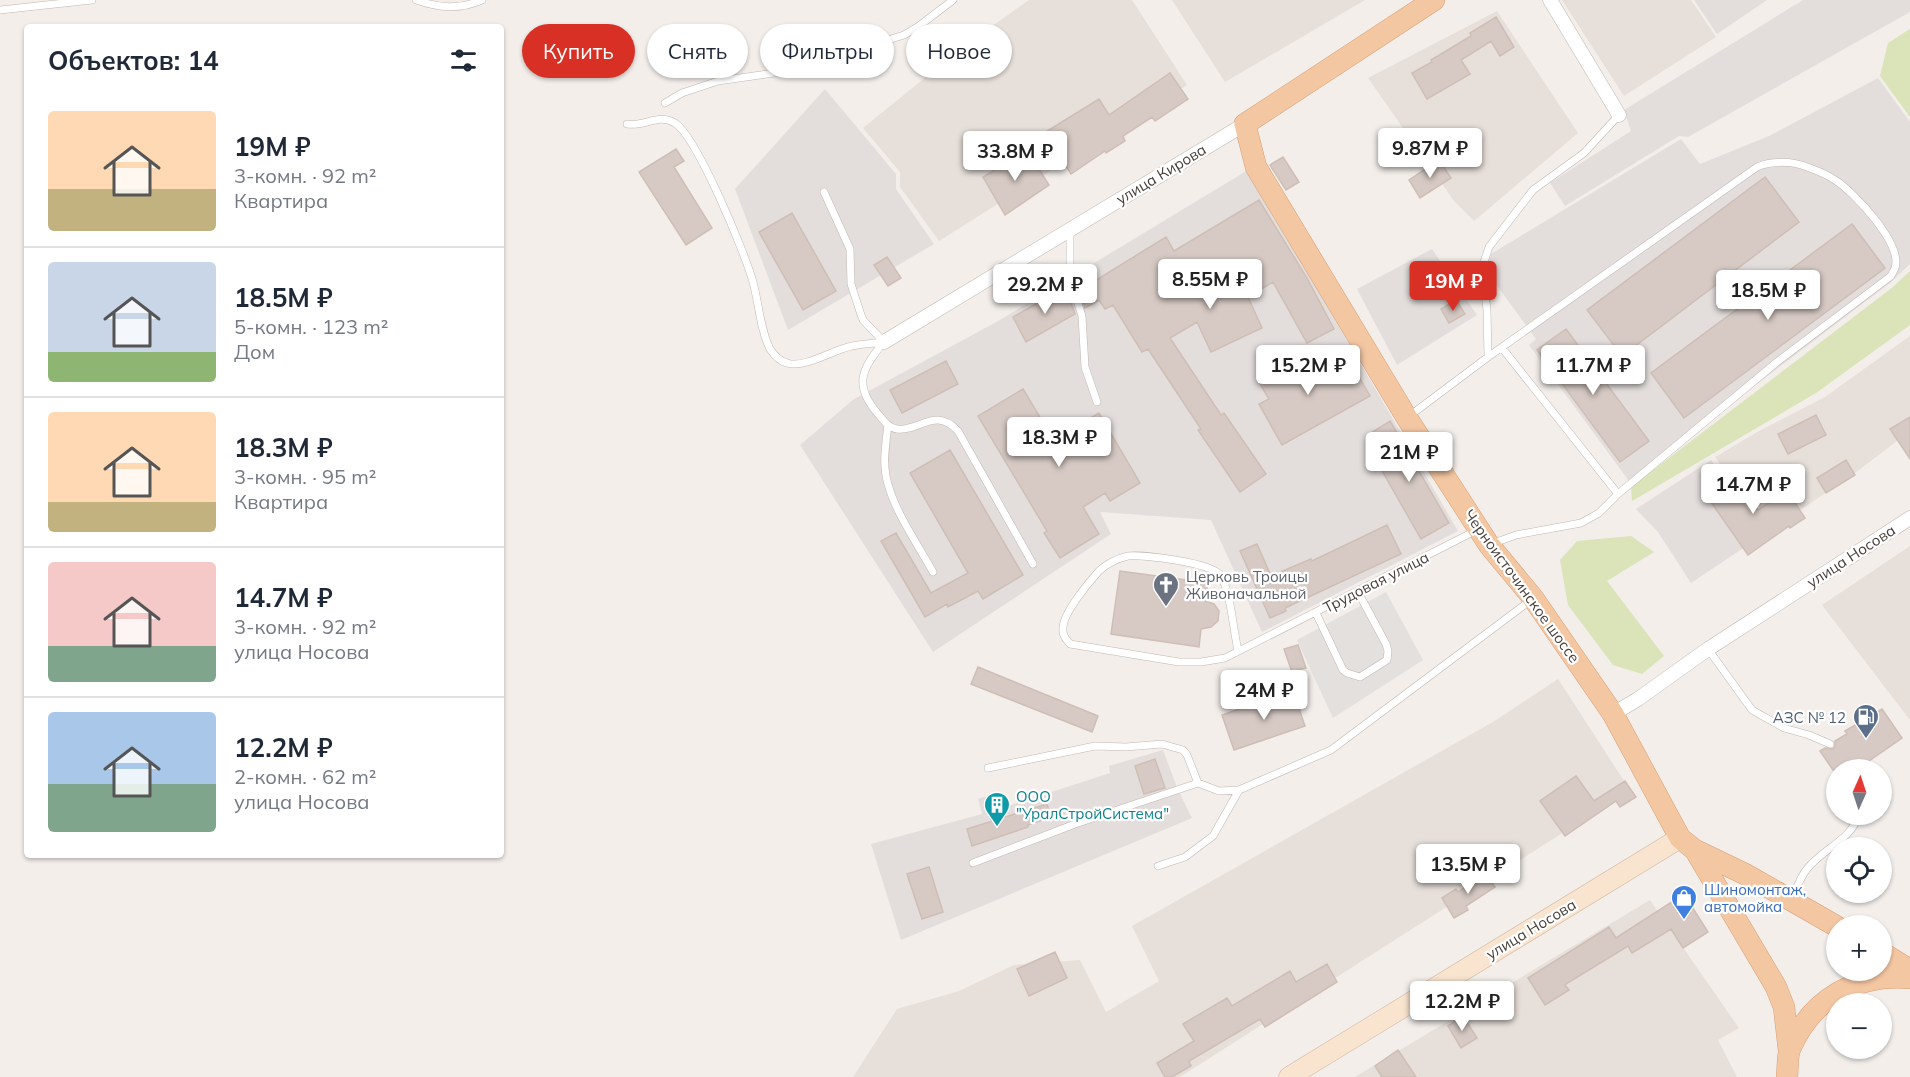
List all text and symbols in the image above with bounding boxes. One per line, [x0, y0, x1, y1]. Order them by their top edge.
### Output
chip: Купить [522, 24, 635, 78]
chip: Снять [647, 24, 748, 78]
chip: Фильтры [760, 24, 894, 78]
chip: Новое [906, 24, 1012, 78]
text: Объектов: 14 [48, 44, 219, 77]
icon: filters [447, 44, 480, 77]
pin: 9.87M ₽ [1375, 128, 1485, 179]
text: 19M ₽ [234, 130, 311, 163]
pin: 33.8M ₽ [960, 131, 1070, 182]
icon: home [96, 135, 168, 207]
text: 9.87M ₽ [1392, 135, 1468, 160]
text: 33.8M ₽ [977, 138, 1053, 163]
street label: улица Кирова [1112, 140, 1210, 208]
text: 3-комн. · 92 m² [234, 163, 376, 188]
text: Квартира [234, 188, 328, 213]
pin: 8.55M ₽ [1155, 259, 1265, 310]
pin: 19M ₽ [1411, 261, 1495, 312]
pin: 29.2M ₽ [990, 264, 1100, 315]
text: 8.55M ₽ [1172, 266, 1248, 291]
text: 19M ₽ [1424, 268, 1482, 293]
pin: 18.5M ₽ [1713, 270, 1823, 321]
text: 29.2M ₽ [1007, 271, 1083, 296]
text: 18.5M ₽ [1730, 277, 1806, 302]
text: 18.5M ₽ [234, 281, 333, 314]
icon: home [96, 286, 168, 358]
text: 5-комн. · 123 m² [234, 314, 388, 339]
text: Дом [234, 339, 275, 364]
pin: 15.2M ₽ [1253, 345, 1363, 396]
pin: 11.7M ₽ [1538, 345, 1648, 396]
text: 15.2M ₽ [1270, 352, 1346, 377]
text: 11.7M ₽ [1555, 352, 1631, 377]
pin: 18.3M ₽ [1004, 417, 1114, 468]
text: 18.3M ₽ [1021, 424, 1097, 449]
text: 18.3M ₽ [234, 431, 333, 464]
pin: 21M ₽ [1367, 432, 1451, 483]
icon: home [96, 436, 168, 508]
text: 21M ₽ [1380, 439, 1438, 464]
text: 3-комн. · 95 m² [234, 464, 376, 489]
pin: 14.7M ₽ [1698, 464, 1808, 515]
text: 14.7M ₽ [1715, 471, 1791, 496]
text: Квартира [234, 489, 328, 514]
street label: Черноисточинское шоссе [1460, 506, 1584, 666]
street label: улица Носова [1803, 520, 1899, 592]
street label: Трудовая улица [1320, 547, 1432, 617]
place label: Церковь Троицы Живоначальной [1186, 567, 1308, 603]
church icon: Церковь Троицы Живоначальной [1151, 570, 1181, 608]
text: 14.7M ₽ [234, 581, 333, 614]
icon: home [96, 586, 168, 658]
text: 3-комн. · 92 m² [234, 614, 376, 639]
text: улица Носова [234, 639, 370, 664]
pin: 24M ₽ [1222, 670, 1306, 721]
text: 24M ₽ [1235, 677, 1293, 702]
fuel station icon: АЗС № 12 [1851, 702, 1881, 740]
place label: АЗС № 12 [1773, 708, 1846, 727]
text: 12.2M ₽ [234, 731, 333, 764]
icon: home [96, 736, 168, 808]
north arrow [1826, 759, 1892, 825]
map controls [1826, 759, 1892, 1059]
text: 2-комн. · 62 m² [234, 764, 376, 789]
place label: ООО "УралСтройСистема" [1016, 787, 1169, 823]
text: улица Носова [234, 789, 370, 814]
building icon: ООО "УралСтройСистема" [982, 790, 1012, 828]
button: locate [1826, 837, 1892, 903]
pin: 13.5M ₽ [1413, 844, 1523, 895]
text: 13.5M ₽ [1430, 851, 1506, 876]
place label: Шиномонтаж, автомойка [1704, 880, 1806, 916]
shop icon: Шиномонтаж, автомойка [1669, 883, 1699, 921]
street label: улица Носова [1483, 895, 1579, 963]
button: + [1826, 915, 1892, 981]
pin: 12.2M ₽ [1407, 981, 1517, 1032]
text: 12.2M ₽ [1424, 988, 1500, 1013]
button: − [1826, 993, 1892, 1059]

